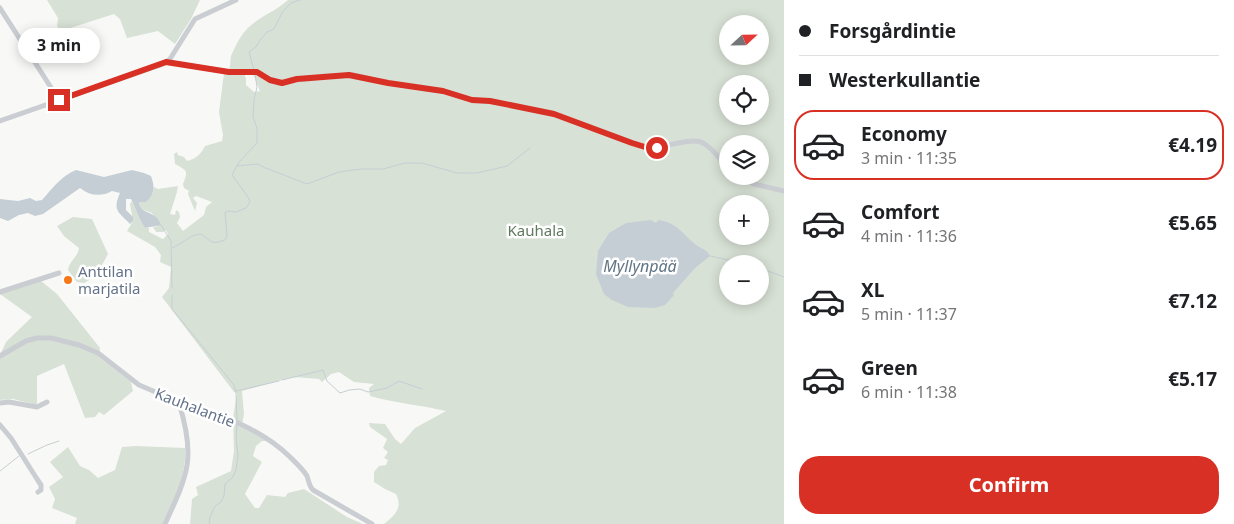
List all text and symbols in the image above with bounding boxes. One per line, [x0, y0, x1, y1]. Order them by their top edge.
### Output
north arrow [719, 15, 769, 65]
map controls [719, 15, 769, 305]
text: Forsgårdintie [829, 18, 956, 44]
callout: 3 min [18, 28, 100, 62]
text: 3 min [37, 34, 81, 56]
text: Westerkullantie [829, 67, 980, 93]
button: locate [719, 75, 769, 125]
route end [48, 89, 70, 111]
text: Economy [861, 121, 947, 147]
icon: car [801, 123, 846, 168]
text: €4.19 [1168, 132, 1217, 158]
button: layers [719, 135, 769, 185]
route start [646, 137, 668, 159]
text: 3 min · 11:35 [861, 147, 957, 169]
button: + [719, 195, 769, 245]
text: Comfort [861, 199, 940, 225]
icon: car [801, 201, 846, 246]
text: €5.65 [1168, 210, 1217, 236]
park label: Kauhala [508, 220, 564, 240]
text: 4 min · 11:36 [861, 225, 957, 247]
water label: Myllynpää [603, 255, 677, 277]
button: − [719, 255, 769, 305]
place label: Anttilan marjatila [78, 261, 141, 298]
marker: Anttilan marjatila [62, 274, 74, 286]
text: XL [861, 277, 884, 303]
icon: car [801, 279, 846, 324]
text: €7.12 [1168, 288, 1217, 314]
text: 5 min · 11:37 [861, 303, 957, 325]
text: Green [861, 355, 918, 381]
icon: car [801, 357, 846, 402]
text: €5.17 [1168, 366, 1217, 392]
text: 6 min · 11:38 [861, 381, 957, 403]
street label: Kauhalantie [152, 383, 238, 431]
button: Confirm [799, 456, 1219, 514]

